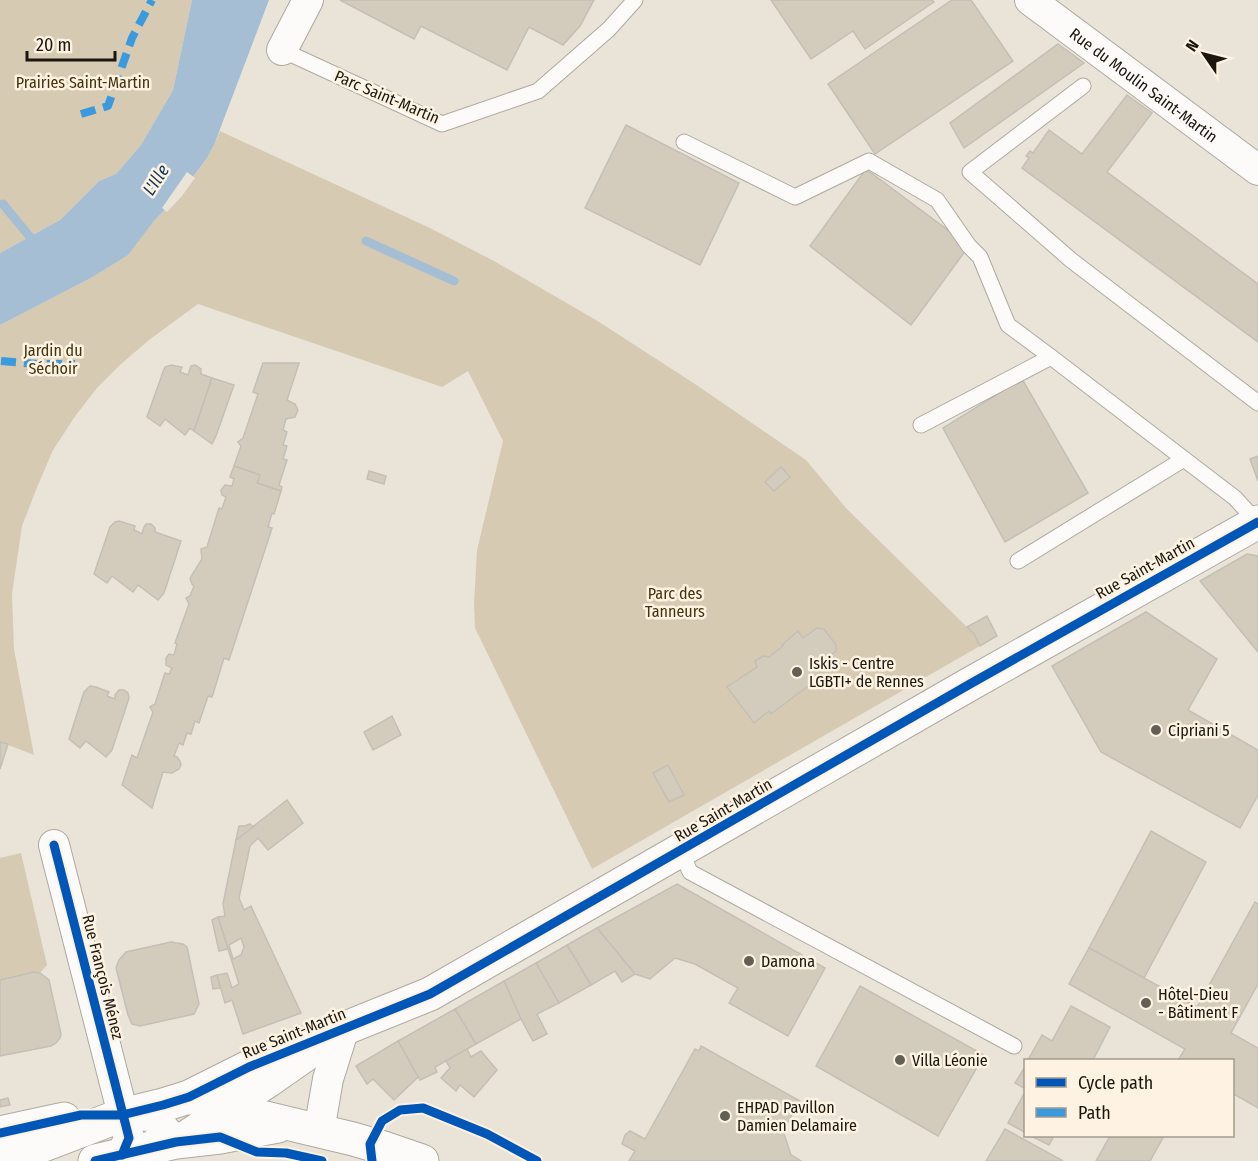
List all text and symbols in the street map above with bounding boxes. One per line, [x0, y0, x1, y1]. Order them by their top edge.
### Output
scale bar [27, 24, 116, 62]
street label: Rue du Moulin Saint-Martin [1066, 24, 1221, 146]
north arrow [1174, 24, 1234, 84]
text: 20 m [36, 34, 71, 56]
text: N [1182, 36, 1203, 55]
street label: Parc Saint-Martin [332, 66, 442, 128]
park label: Prairies Saint-Martin [16, 73, 150, 92]
water label: L'Ille [138, 160, 174, 200]
park label: Jardin du Séchoir [23, 341, 83, 378]
street label: Rue Saint-Martin [1092, 533, 1198, 603]
park label: Parc des Tanneurs [645, 584, 705, 621]
place label: Iskis - Centre LGBTI+ de Rennes [809, 654, 924, 691]
marker: Iskis - Centre LGBTI+ de Rennes [790, 665, 804, 679]
place label: Cipriani 5 [1168, 721, 1230, 740]
marker: Cipriani 5 [1149, 723, 1163, 737]
street label: Rue Saint-Martin [671, 774, 775, 846]
street label: Rue François Ménez [78, 913, 128, 1041]
place label: Damona [761, 952, 815, 971]
marker: Damona [742, 954, 756, 968]
place label: Hôtel-Dieu - Bâtiment F [1158, 985, 1238, 1022]
marker: Hôtel-Dieu - Bâtiment F [1139, 996, 1153, 1010]
street label: Rue Saint-Martin [239, 1004, 349, 1062]
place label: Villa Léonie [912, 1051, 988, 1070]
marker: Villa Léonie [893, 1053, 907, 1067]
legend [1024, 1059, 1234, 1137]
text: Cycle path [1078, 1072, 1153, 1094]
place label: EHPAD Pavillon Damien Delamaire [737, 1098, 857, 1135]
text: Path [1078, 1102, 1111, 1124]
marker: EHPAD Pavillon Damien Delamaire [718, 1109, 732, 1123]

